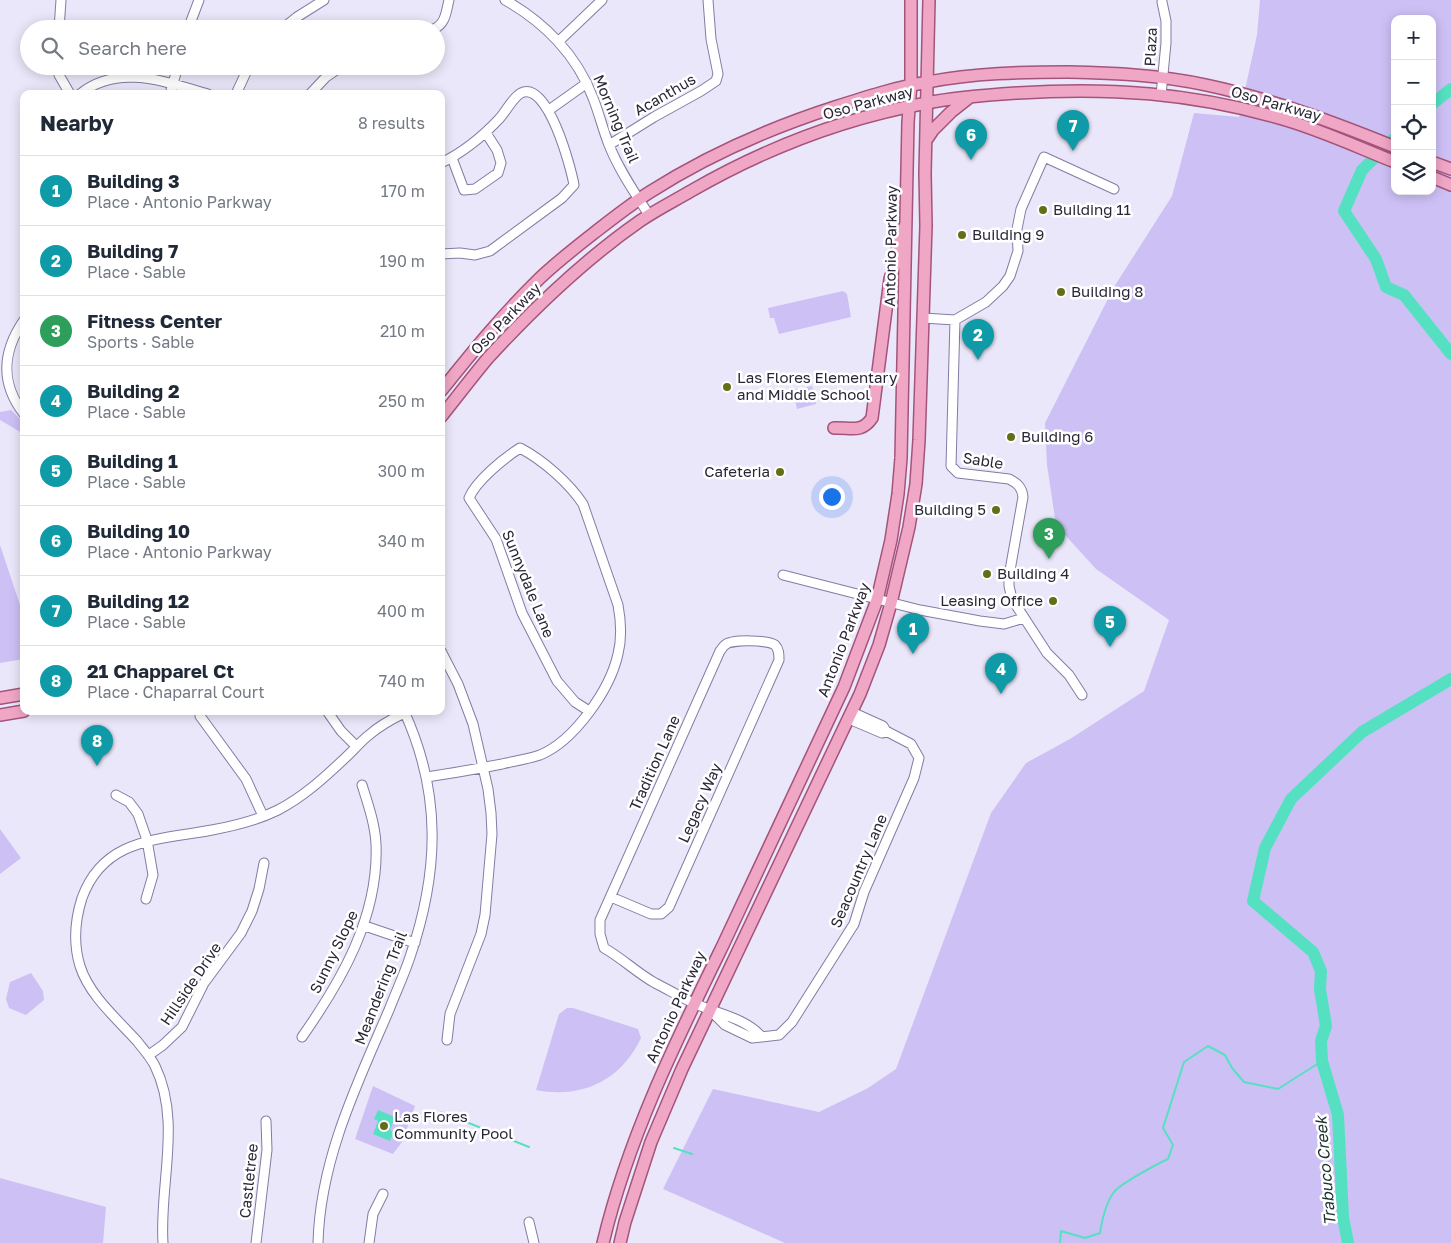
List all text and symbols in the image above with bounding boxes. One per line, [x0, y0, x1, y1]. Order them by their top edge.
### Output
map controls [1391, 15, 1436, 195]
button: + [1391, 15, 1436, 60]
search box [20, 20, 445, 75]
street label: Plaza [1140, 27, 1160, 67]
icon: search [38, 34, 66, 62]
text: Search here [78, 36, 187, 59]
button: − [1391, 60, 1436, 105]
street label: Acanthus [631, 69, 698, 119]
street label: Morning Trail [590, 72, 644, 166]
street label: Oso Parkway [821, 81, 915, 123]
street label: Oso Parkway [1229, 82, 1324, 125]
button: locate [1391, 105, 1436, 150]
text: Nearby [40, 110, 114, 136]
pin: 7 [1057, 110, 1089, 151]
text: 8 results [358, 113, 425, 133]
pin: 6 [955, 119, 987, 160]
button: layers [1391, 150, 1436, 195]
text: Building 3 [87, 169, 180, 192]
text: 1 [52, 181, 60, 201]
text: 170 m [381, 181, 425, 201]
street label: Antonio Parkway [880, 185, 900, 307]
text: Place · Antonio Parkway [87, 192, 272, 212]
place label: Building 11 [1053, 200, 1131, 218]
marker: Building 11 [1037, 204, 1049, 216]
place label: Building 9 [972, 225, 1044, 243]
marker: Building 9 [956, 229, 968, 241]
text: Building 7 [87, 239, 178, 262]
text: 2 [51, 251, 61, 271]
text: 190 m [379, 251, 425, 271]
text: Place · Sable [87, 262, 186, 282]
street label: Oso Parkway [467, 278, 544, 358]
place label: Building 8 [1071, 282, 1143, 300]
marker: Building 8 [1055, 286, 1067, 298]
text: Fitness Center [87, 309, 222, 332]
pin: 2 [962, 319, 994, 360]
text: 3 [51, 321, 61, 341]
text: 210 m [380, 321, 425, 341]
text: Sports · Sable [87, 332, 194, 352]
place label: Las Flores Elementary and Middle School [737, 368, 898, 403]
text: Building 2 [87, 379, 180, 402]
marker: Las Flores Elementary and Middle School [721, 381, 733, 393]
text: 4 [51, 391, 61, 411]
text: 250 m [378, 391, 425, 411]
text: Place · Sable [87, 402, 186, 422]
place label: Building 6 [1021, 427, 1093, 445]
marker: Building 6 [1005, 431, 1017, 443]
street label: Sable [962, 448, 1005, 472]
text: Building 1 [87, 449, 178, 472]
text: 5 [51, 461, 61, 481]
text: 300 m [378, 461, 425, 481]
place label: Cafeteria [704, 462, 770, 480]
marker: Cafeteria [774, 466, 786, 478]
text: Place · Sable [87, 472, 186, 492]
your location [819, 484, 845, 510]
place label: Building 5 [914, 500, 986, 518]
marker: Building 5 [990, 504, 1002, 516]
pin: 3 [1033, 518, 1065, 559]
text: Building 10 [87, 519, 190, 542]
street label: Sunnydale Lane [499, 527, 559, 641]
text: 6 [51, 531, 61, 551]
text: 340 m [378, 531, 425, 551]
text: Place · Antonio Parkway [87, 542, 272, 562]
place label: Building 4 [997, 564, 1069, 582]
marker: Building 4 [981, 568, 993, 580]
street label: Antonio Parkway [813, 579, 873, 699]
text: Building 12 [87, 589, 189, 612]
place label: Leasing Office [940, 591, 1043, 609]
marker: Leasing Office [1047, 595, 1059, 607]
text: 7 [52, 601, 60, 621]
text: 400 m [377, 601, 425, 621]
pin: 5 [1094, 606, 1126, 647]
text: Place · Sable [87, 612, 186, 632]
pin: 1 [897, 613, 929, 654]
pin: 4 [985, 653, 1017, 694]
text: 21 Chapparel Ct [87, 659, 234, 682]
text: 8 [51, 671, 61, 691]
text: 740 m [379, 671, 425, 691]
text: Place · Chaparral Court [87, 682, 265, 702]
street label: Tradition Lane [625, 712, 683, 813]
pin: 8 [81, 725, 113, 766]
street label: Legacy Way [674, 759, 725, 845]
street label: Seacountry Lane [826, 811, 890, 930]
street label: Sunny Slope [305, 907, 361, 996]
street label: Meandering Trail [350, 928, 410, 1047]
street label: Hillside Drive [156, 938, 225, 1028]
street label: Antonio Parkway [641, 947, 709, 1065]
place label: Las Flores Community Pool [394, 1107, 513, 1142]
water label: Trabuco Creek [1310, 1113, 1340, 1227]
marker: Las Flores Community Pool [378, 1120, 390, 1132]
street label: Castletree [235, 1142, 261, 1219]

